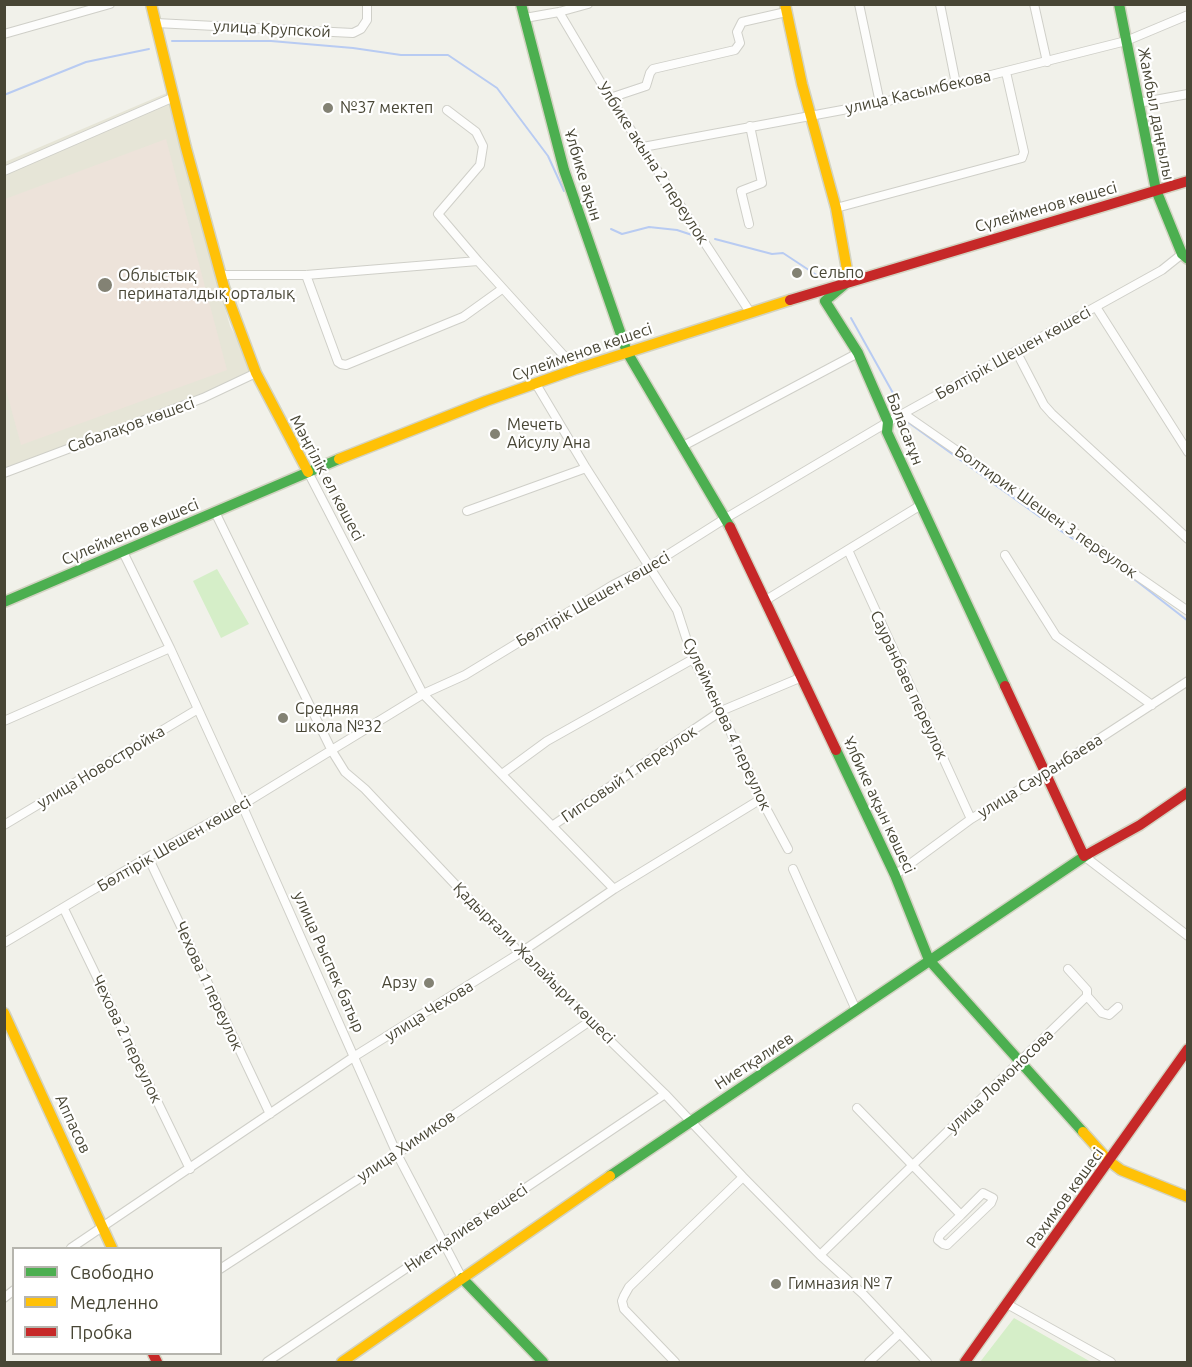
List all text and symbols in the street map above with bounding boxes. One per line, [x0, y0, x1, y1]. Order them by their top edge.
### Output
street label: улица Крупской [213, 16, 331, 42]
street label: Жамбыл даңғылы [1134, 46, 1178, 182]
street label: улица Касымбекова [843, 66, 993, 118]
street label: Улбике акына 2 переулок [593, 78, 713, 248]
place label: №37 мектеп [340, 98, 433, 118]
marker: №37 мектеп [321, 101, 335, 115]
street label: Ұлбике ақын [560, 127, 606, 223]
street label: Сүлейменов көшесі [973, 178, 1119, 236]
place label: Сельпо [809, 263, 864, 283]
place label: Облыстық перинаталдық орталық [118, 266, 295, 304]
marker: Сельпо [790, 266, 804, 280]
marker: Облыстық перинаталдық орталық [96, 276, 114, 294]
street label: Бөлтірік Шешен көшесі [932, 302, 1094, 404]
street label: Сүлейменов көшесі [509, 319, 655, 385]
street label: Баласағұн [883, 390, 927, 468]
street label: Сабалақов көшесі [65, 393, 197, 457]
street label: Мәңгілік ел көшесі [286, 412, 368, 544]
place label: Мечеть Айсулу Ана [507, 415, 591, 453]
marker: Мечеть Айсулу Ана [488, 427, 502, 441]
street label: Болтирик Шешен 3 переулок [951, 442, 1141, 582]
street label: Сүлейменов көшесі [59, 494, 201, 570]
street label: Бөлтірік Шешен көшесі [513, 547, 673, 651]
street label: Сауранбаев переулок [866, 607, 952, 763]
street label: Сулейменова 4 переулок [679, 635, 775, 813]
place label: Средняя школа №32 [295, 699, 382, 737]
marker: Средняя школа №32 [276, 711, 290, 725]
street label: улица Новостройка [34, 721, 168, 813]
street label: Гипсовый 1 переулок [558, 722, 700, 826]
street label: улица Сауранбаева [974, 730, 1106, 822]
street label: Ұлбике ақын көшесі [839, 733, 919, 877]
street label: Бөлтірік Шешен көшесі [94, 792, 254, 896]
street label: Қадырғали Жалайыри көшесі [449, 878, 619, 1048]
street label: улица Рыспек батыр [289, 889, 369, 1035]
street label: Чехова 1 переулок [171, 919, 247, 1053]
street label: Чехова 2 переулок [88, 972, 166, 1106]
place label: Арзу [382, 973, 417, 993]
street label: улица Чехова [381, 976, 477, 1046]
marker: Арзу [422, 976, 436, 990]
street label: улица Ломоносова [942, 1025, 1058, 1137]
street label: Ниетқалиев [711, 1028, 797, 1094]
street label: Аппасов [51, 1092, 95, 1156]
street label: улица Химиков [353, 1106, 459, 1186]
street label: Рахимов көшесі [1022, 1144, 1108, 1252]
street label: Ниетқалиев көшесі [401, 1180, 531, 1276]
legend [12, 1247, 222, 1355]
text: Свободно [70, 1262, 154, 1282]
place label: Гимназия № 7 [788, 1274, 893, 1294]
marker: Гимназия № 7 [769, 1277, 783, 1291]
text: Медленно [70, 1292, 159, 1312]
text: Пробка [70, 1322, 133, 1342]

